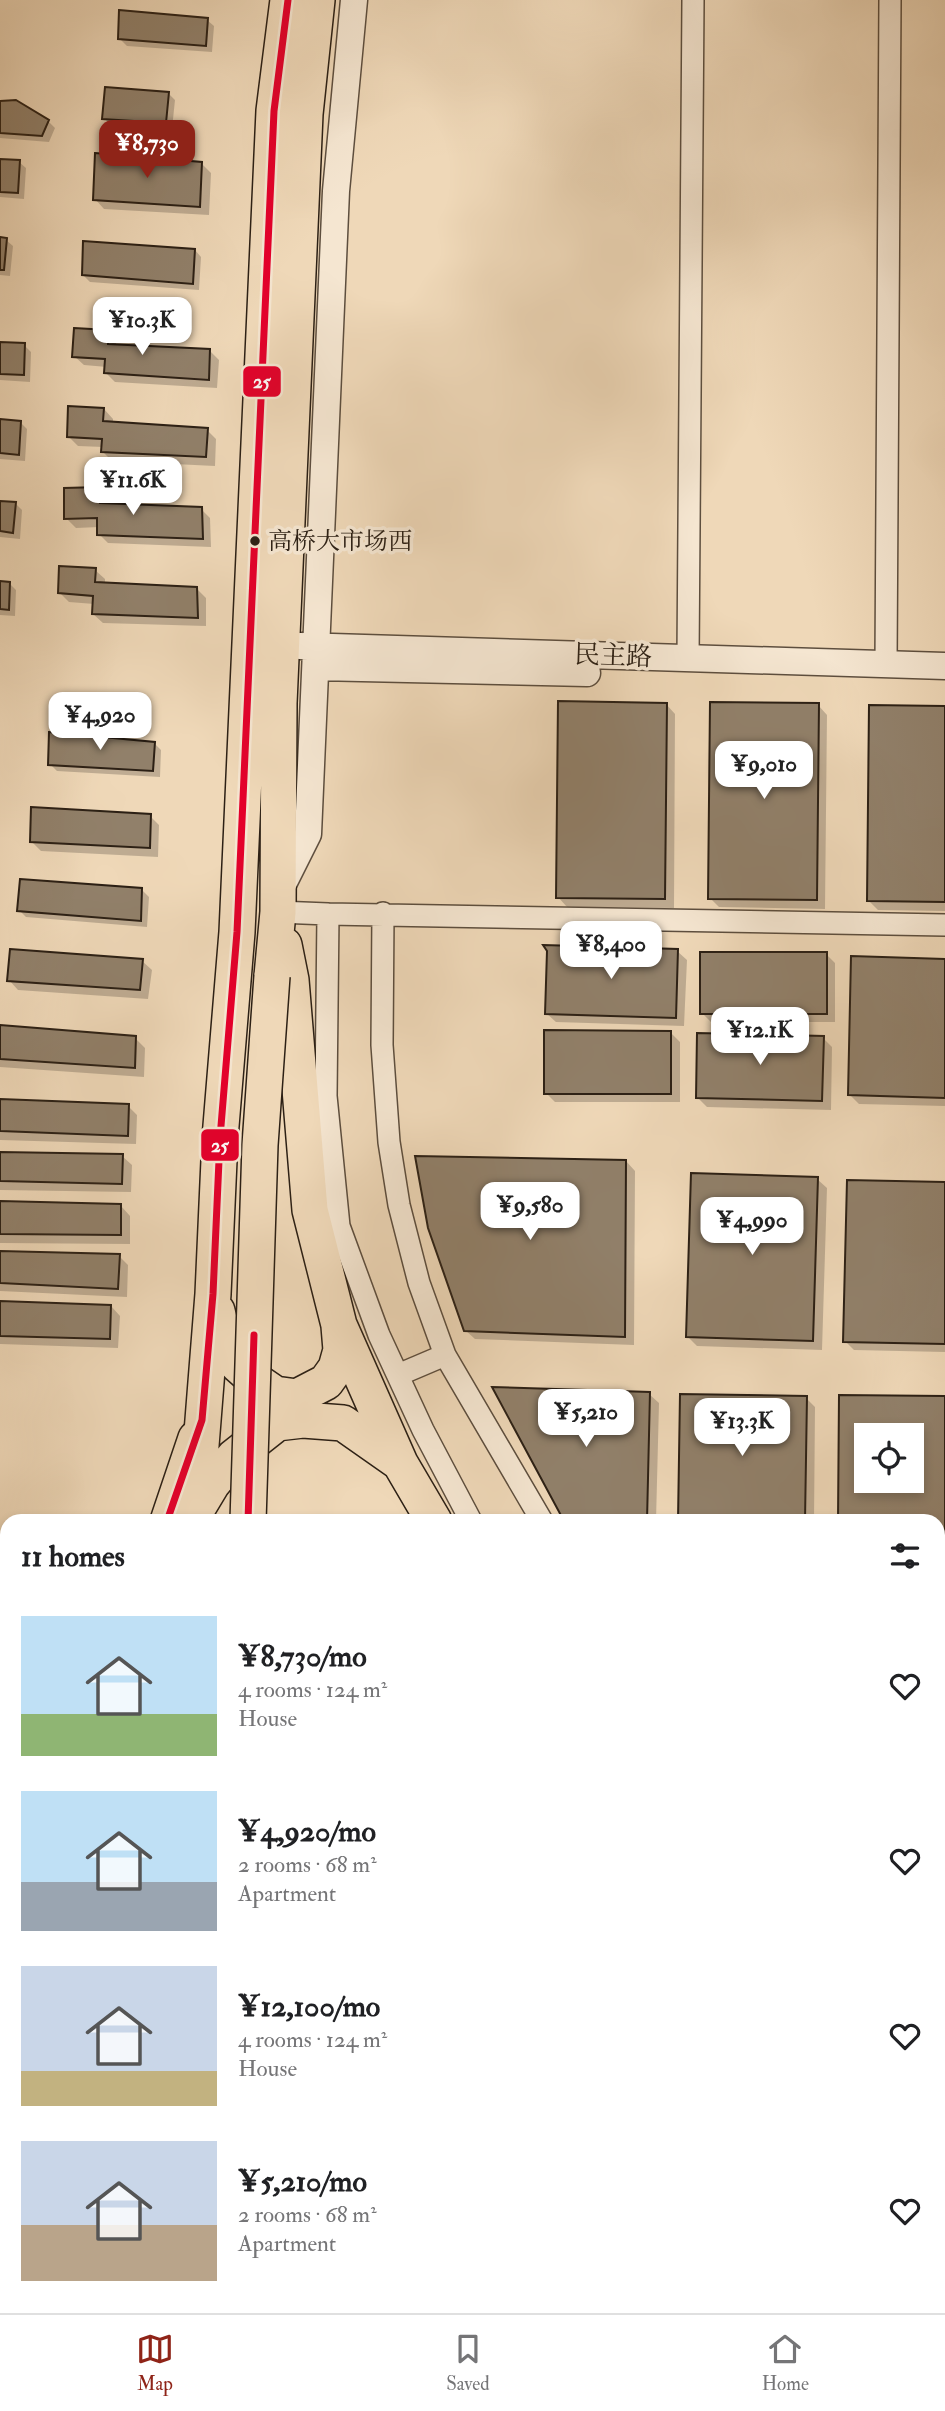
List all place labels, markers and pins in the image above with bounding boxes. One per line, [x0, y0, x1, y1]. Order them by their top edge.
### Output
pin: ¥8,730 [90, 120, 204, 180]
pin: ¥10.3K [85, 298, 199, 357]
pin: ¥11.6K [76, 458, 190, 517]
place label: 高桥大市场西 [268, 526, 412, 557]
marker: 高桥大市场西 [248, 534, 262, 548]
pin: ¥4,920 [43, 692, 157, 752]
pin: ¥9,010 [707, 742, 821, 801]
pin: ¥8,400 [554, 922, 668, 981]
pin: ¥12.1K [703, 1007, 817, 1067]
pin: ¥9,580 [473, 1182, 587, 1242]
pin: ¥4,990 [695, 1198, 809, 1257]
pin: ¥5,210 [529, 1390, 643, 1449]
pin: ¥13.3K [685, 1398, 799, 1458]

